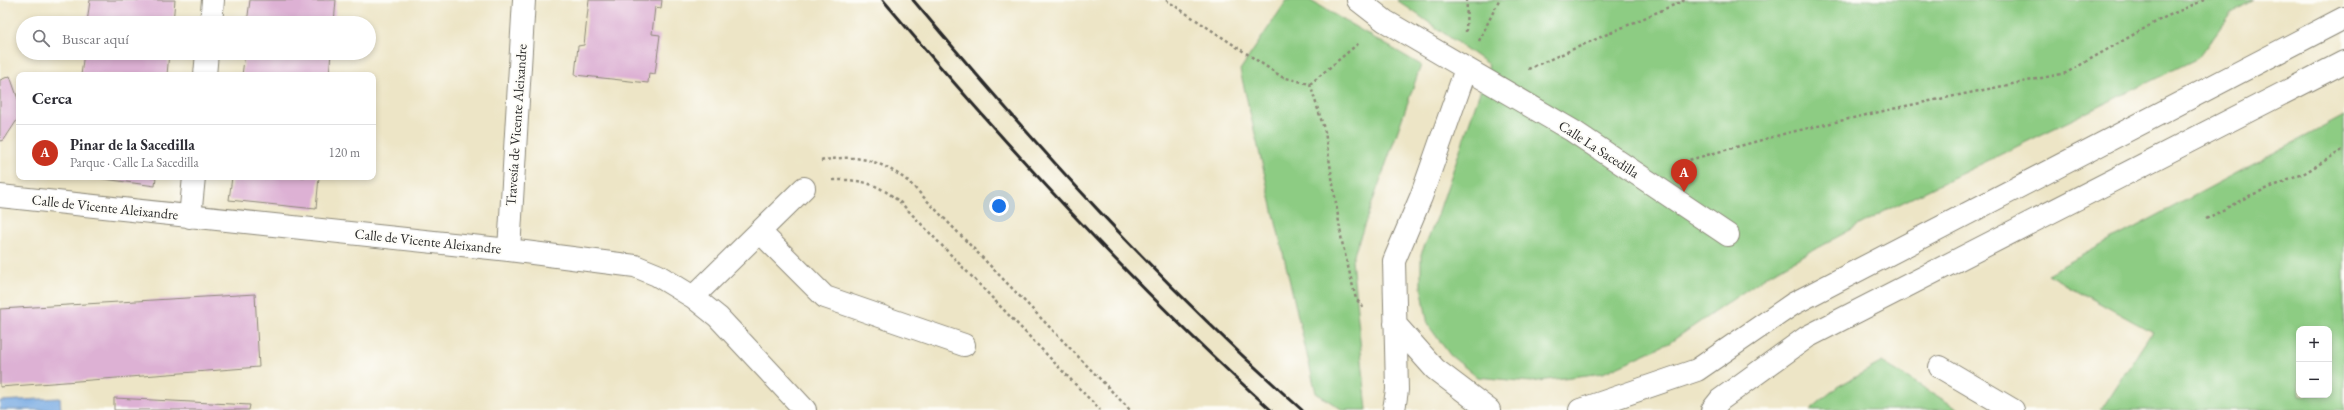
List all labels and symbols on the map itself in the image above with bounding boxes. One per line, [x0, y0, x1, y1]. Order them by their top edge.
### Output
street label: Travesía de Vicente Aleixandre [501, 43, 531, 207]
street label: Calle La Sacedilla [1555, 116, 1643, 182]
pin: A [1671, 159, 1697, 192]
street label: Calle de Vicente Aleixandre [31, 190, 180, 224]
your location [989, 196, 1009, 216]
street label: Calle de Vicente Aleixandre [354, 224, 503, 258]

